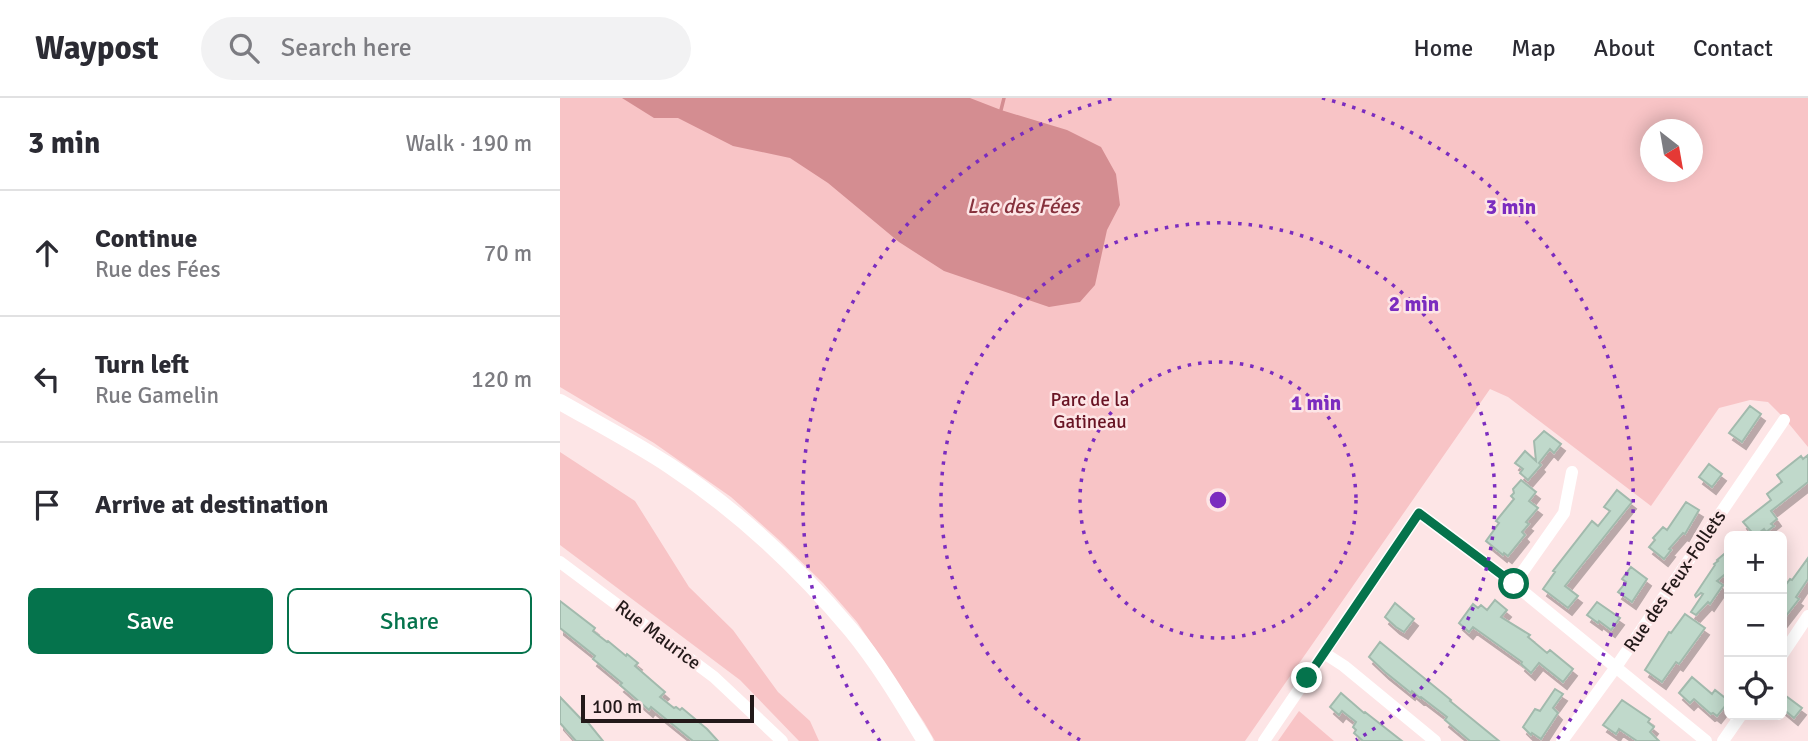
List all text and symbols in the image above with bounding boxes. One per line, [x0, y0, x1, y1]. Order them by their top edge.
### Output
search box [201, 17, 691, 80]
text: Waypost [35, 28, 159, 69]
icon: search [225, 29, 263, 67]
text: Search here [281, 32, 412, 64]
text: Home [1413, 33, 1473, 63]
text: Map [1511, 33, 1556, 63]
text: About [1594, 33, 1655, 63]
text: Contact [1693, 33, 1773, 63]
north arrow [1640, 119, 1703, 182]
text: 3 min [28, 125, 100, 162]
text: Walk · 190 m [406, 129, 532, 158]
water label: Lac des Fées [967, 193, 1081, 219]
text: 3 min [1486, 194, 1536, 220]
text: Continue [95, 223, 197, 255]
icon: ahead [28, 234, 66, 272]
text: 70 m [484, 239, 532, 268]
text: Rue des Fées [95, 255, 221, 284]
text: 2 min [1389, 291, 1439, 317]
text: Turn left [95, 349, 189, 381]
icon: left [28, 360, 66, 398]
text: 120 m [471, 365, 532, 394]
text: Rue Gamelin [95, 381, 219, 410]
park label: Parc de la Gatineau [1051, 388, 1129, 434]
text: 1 min [1291, 390, 1341, 416]
icon: arrive [28, 486, 66, 524]
centre of rings [1206, 488, 1230, 512]
text: Arrive at destination [95, 489, 328, 521]
street label: Rue des Feux-Follets [1619, 505, 1731, 657]
map controls [1724, 531, 1787, 720]
button: + [1724, 531, 1787, 594]
route start [1498, 568, 1529, 599]
button: Save [28, 588, 273, 654]
button: Share [287, 588, 532, 654]
button: − [1724, 594, 1787, 657]
street label: Rue Maurice [610, 595, 706, 675]
button: locate [1724, 657, 1787, 720]
route end [1291, 662, 1322, 693]
scale bar [581, 692, 754, 724]
text: 100 m [592, 695, 642, 719]

